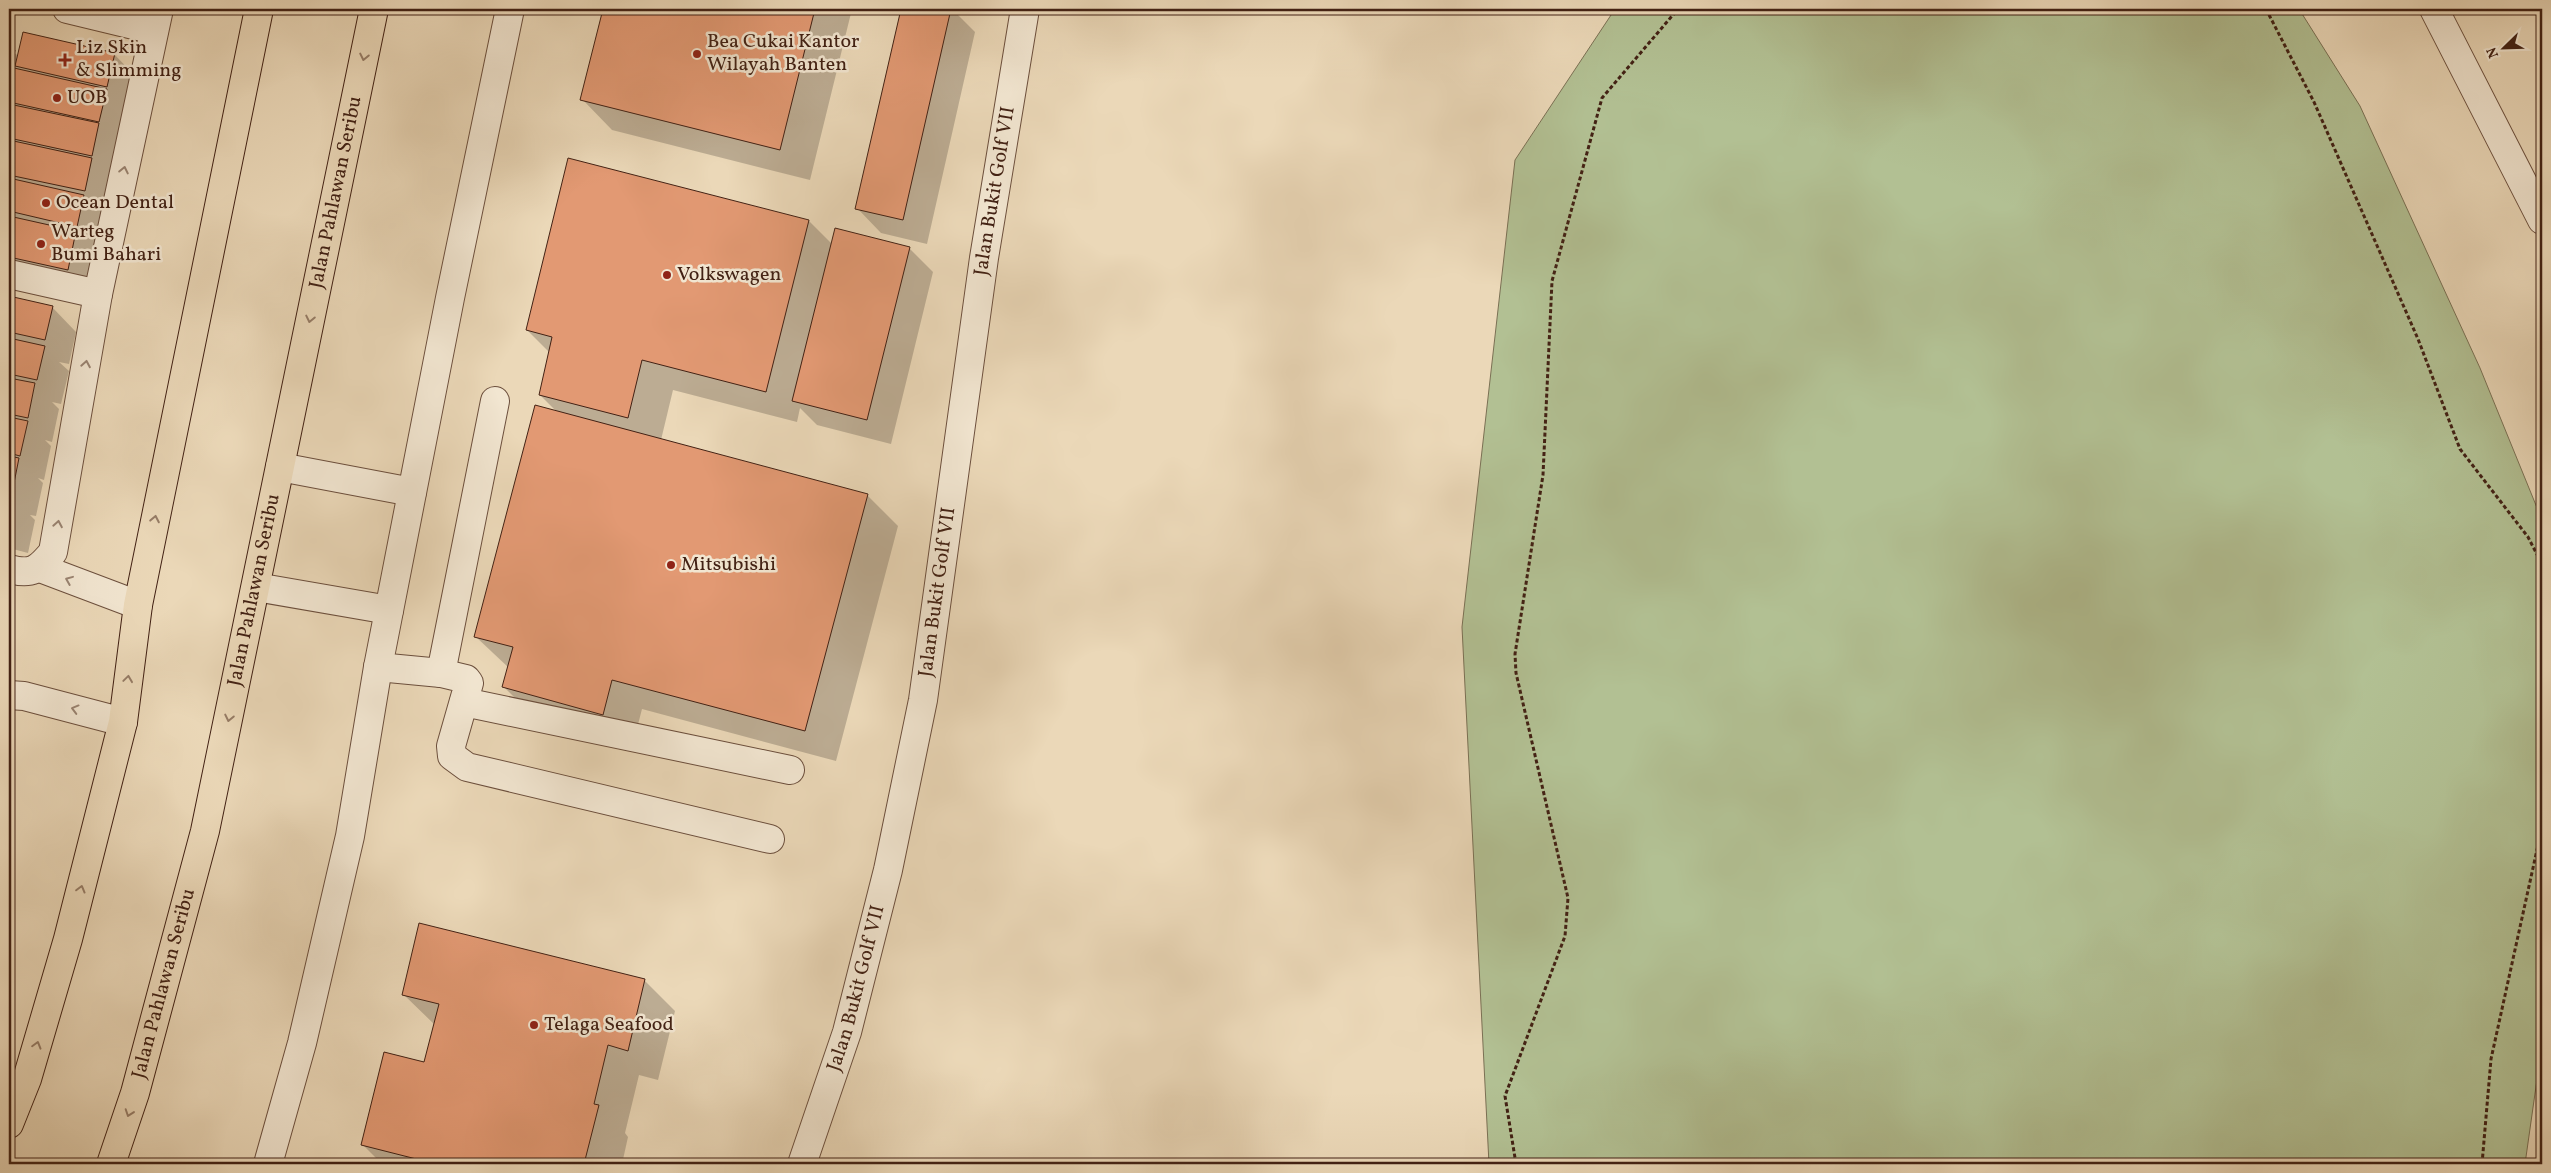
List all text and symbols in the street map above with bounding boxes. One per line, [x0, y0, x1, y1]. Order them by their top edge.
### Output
north arrow [2478, 22, 2528, 72]
place label: Bea Cukai Kantor Wilayah Banten [707, 28, 859, 79]
place label: Liz Skin & Slimming [76, 34, 181, 85]
text: N [2483, 44, 2504, 61]
marker: Bea Cukai Kantor Wilayah Banten [691, 48, 703, 60]
one-way arrow [359, 52, 370, 61]
marker: Liz Skin & Slimming [58, 53, 72, 67]
place label: UOB [67, 84, 108, 112]
marker: UOB [51, 92, 63, 104]
street label: Jalan Pahlawan Seribu [303, 94, 370, 291]
street label: Jalan Bukit Golf VII [968, 104, 1023, 278]
one-way arrow [118, 166, 129, 175]
place label: Ocean Dental [56, 189, 174, 217]
marker: Ocean Dental [40, 197, 52, 209]
place label: Warteg Bumi Bahari [51, 218, 161, 269]
marker: Warteg Bumi Bahari [35, 238, 47, 250]
place label: Volkswagen [677, 261, 781, 289]
marker: Volkswagen [661, 269, 673, 281]
one-way arrow [305, 314, 316, 323]
one-way arrow [80, 360, 90, 368]
street label: Jalan Pahlawan Seribu [221, 491, 288, 689]
street label: Jalan Bukit Golf VII [912, 505, 963, 679]
one-way arrow [150, 514, 160, 523]
one-way arrow [52, 520, 62, 529]
place label: Mitsubishi [681, 551, 776, 579]
marker: Mitsubishi [665, 559, 677, 571]
one-way arrow [66, 576, 74, 586]
one-way arrow [122, 675, 133, 683]
one-way arrow [72, 705, 80, 715]
one-way arrow [224, 713, 235, 722]
one-way arrow [75, 884, 86, 893]
street label: Jalan Pahlawan Seribu [125, 886, 203, 1082]
street label: Jalan Bukit Golf VII [820, 902, 893, 1075]
place label: Telaga Seafood [544, 1011, 674, 1039]
marker: Telaga Seafood [528, 1019, 540, 1031]
one-way arrow [31, 1041, 42, 1049]
one-way arrow [124, 1108, 134, 1116]

